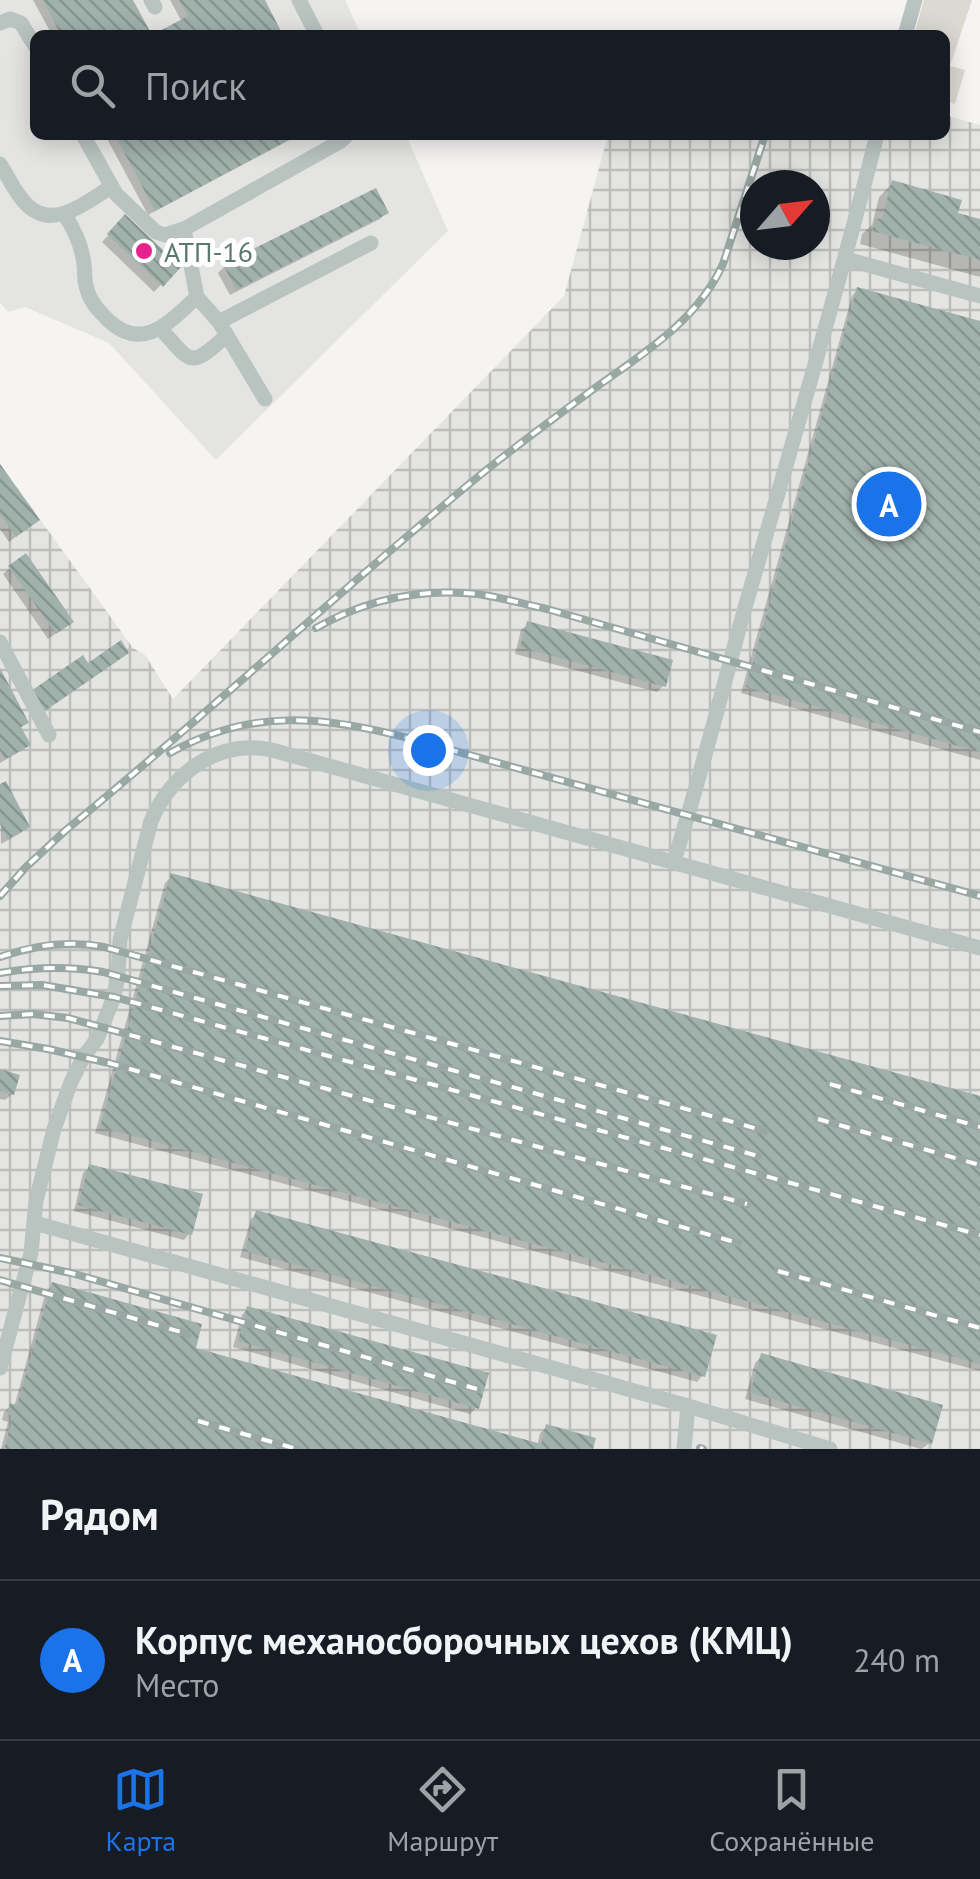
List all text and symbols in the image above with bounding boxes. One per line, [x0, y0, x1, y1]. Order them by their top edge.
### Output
search box [30, 30, 950, 140]
icon: search [65, 58, 120, 113]
text: Поиск [145, 61, 246, 110]
north arrow [740, 170, 830, 260]
place label: АТП-16 [164, 233, 253, 270]
marker: АТП-16 [133, 240, 155, 262]
pin: A [856, 466, 922, 542]
your location [403, 725, 454, 776]
text: Рядом [40, 1487, 159, 1542]
text: Корпус механосборочных цехов (КМЦ) [135, 1615, 793, 1664]
text: A [63, 1639, 82, 1681]
text: 240 m [853, 1639, 940, 1681]
text: Место [135, 1664, 220, 1706]
tab: Карта [106, 1762, 176, 1859]
tab: Маршрут [387, 1762, 498, 1859]
tab: Сохранённые [709, 1762, 874, 1859]

